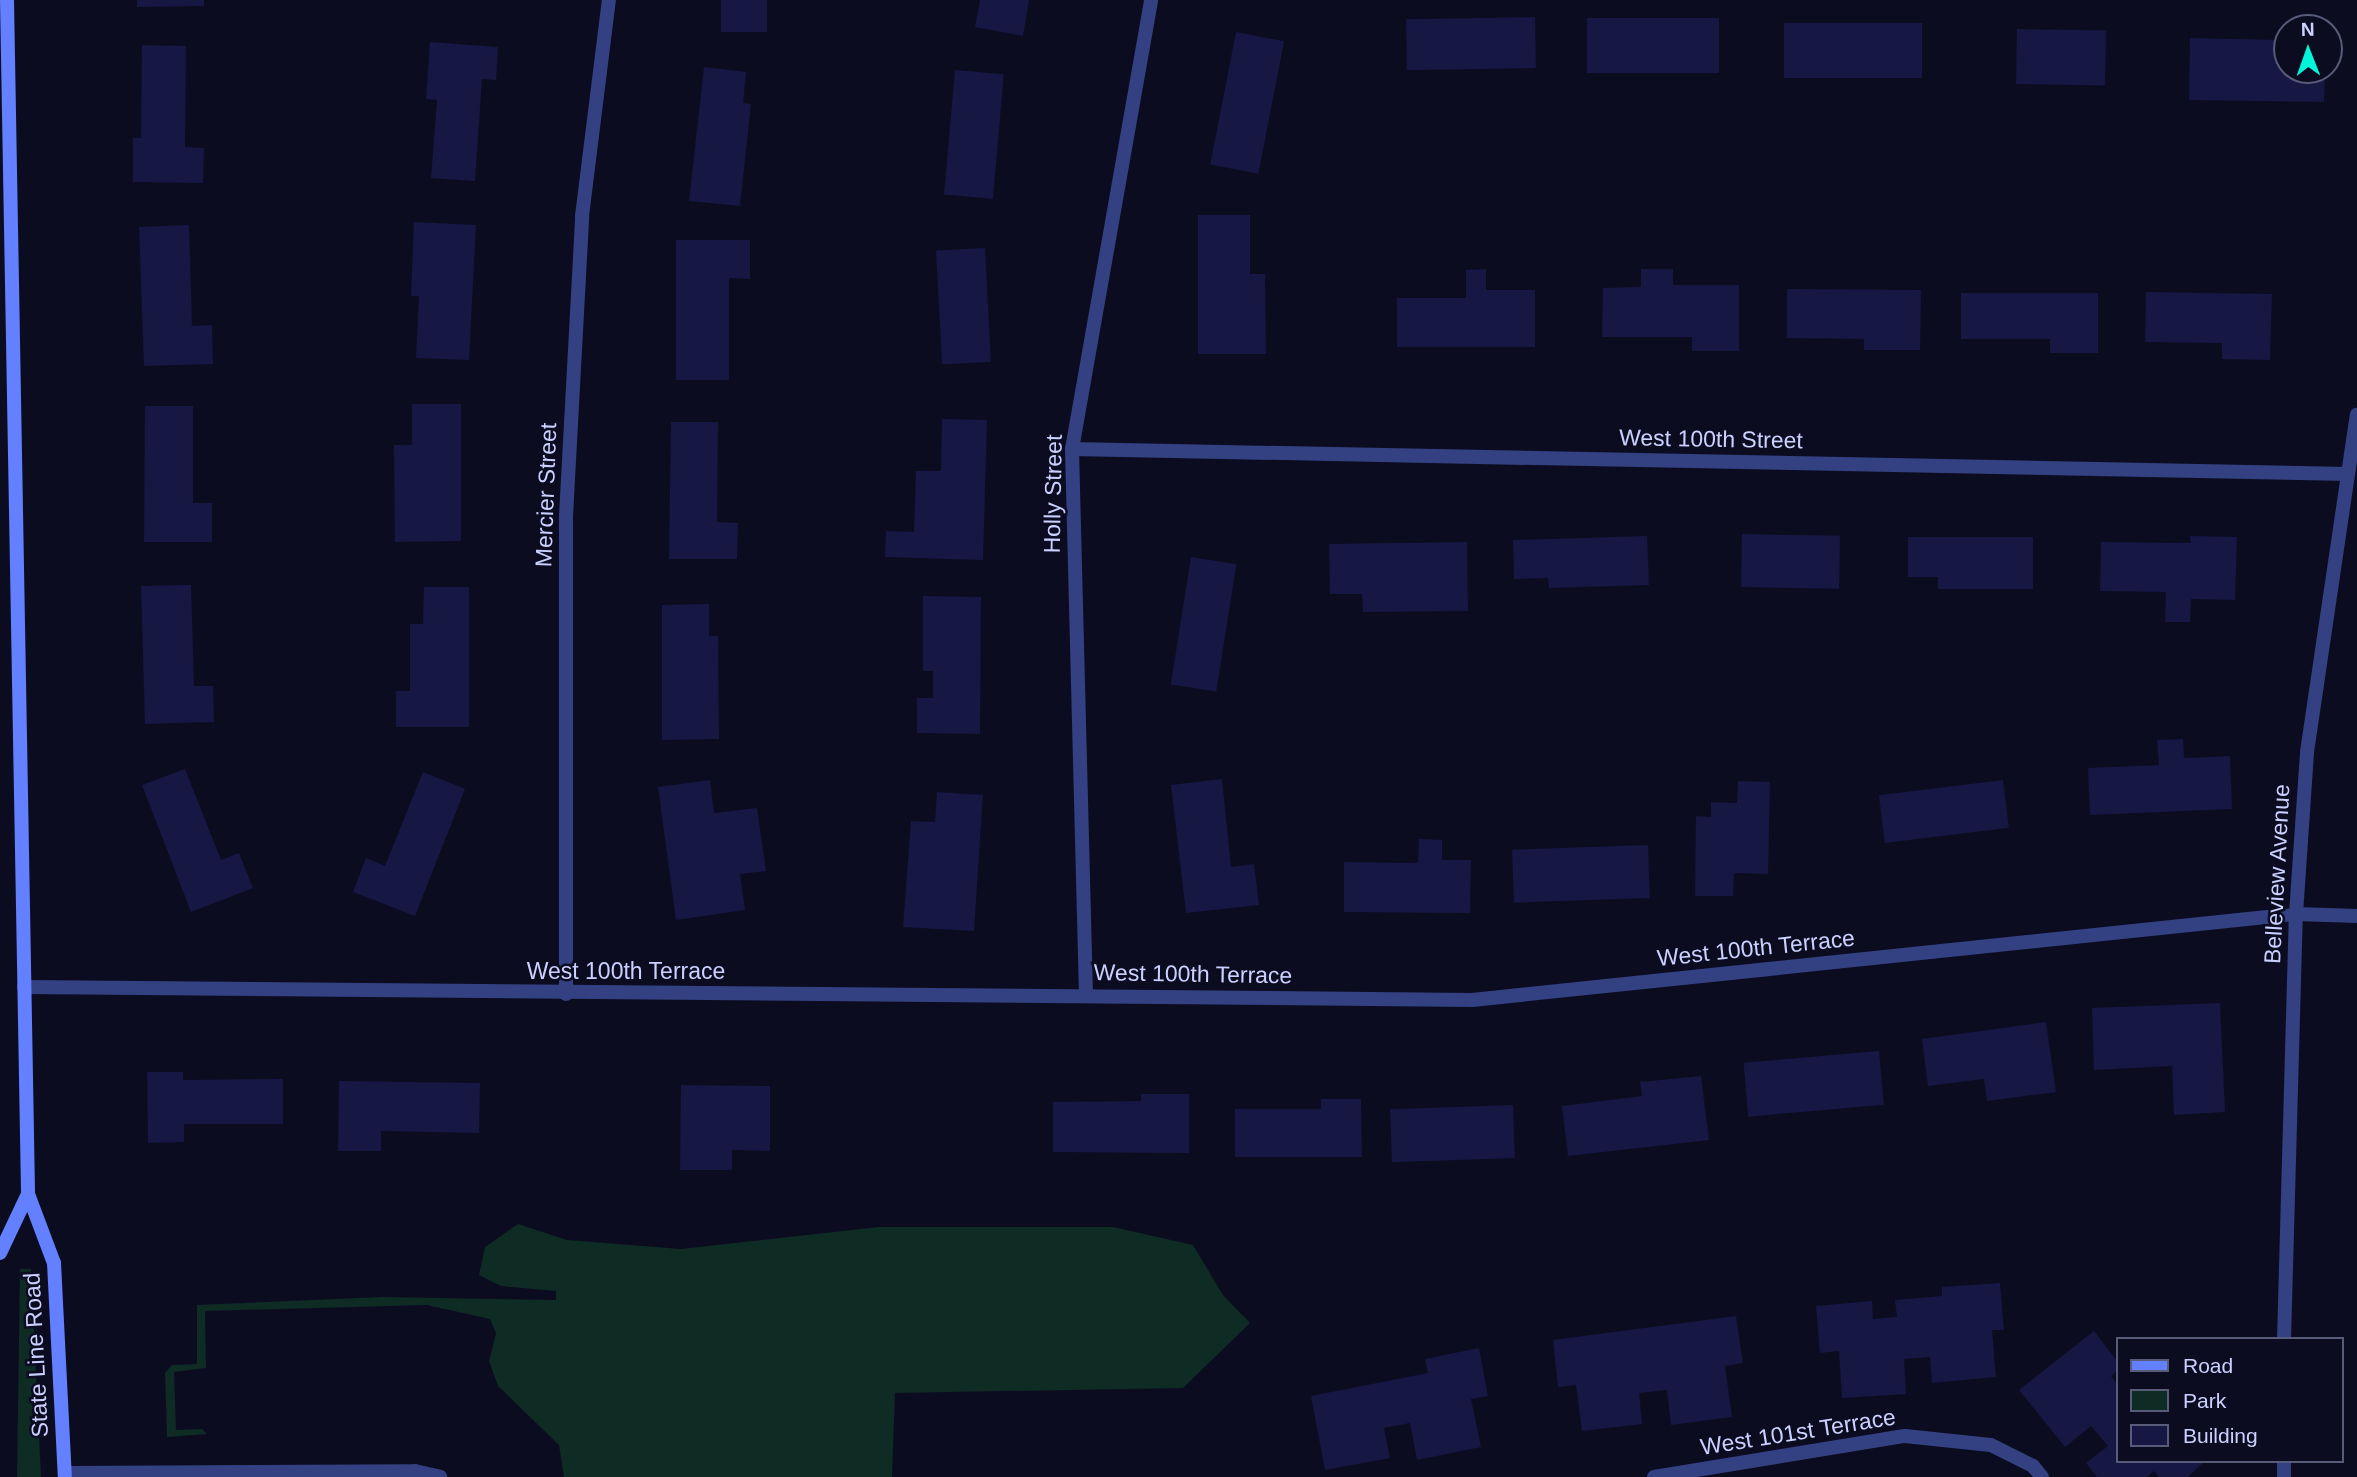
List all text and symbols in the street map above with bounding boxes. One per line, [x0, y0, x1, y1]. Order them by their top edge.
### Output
north arrow [2273, 14, 2343, 84]
text: N [2301, 19, 2315, 40]
street label: Mercier Street [530, 422, 562, 568]
street label: West 100th Street [1619, 424, 1803, 454]
street label: Holly Street [1038, 434, 1068, 554]
street label: Belleview Avenue [2258, 783, 2296, 965]
street label: West 100th Terrace [1656, 924, 1856, 972]
street label: West 100th Terrace [526, 957, 726, 985]
street label: West 100th Terrace [1093, 958, 1293, 990]
street label: State Line Road [18, 1272, 54, 1438]
legend [2116, 1337, 2343, 1463]
text: Road [2183, 1354, 2233, 1377]
text: Park [2183, 1389, 2226, 1412]
street label: West 101st Terrace [1698, 1403, 1898, 1461]
text: Building [2183, 1424, 2258, 1447]

